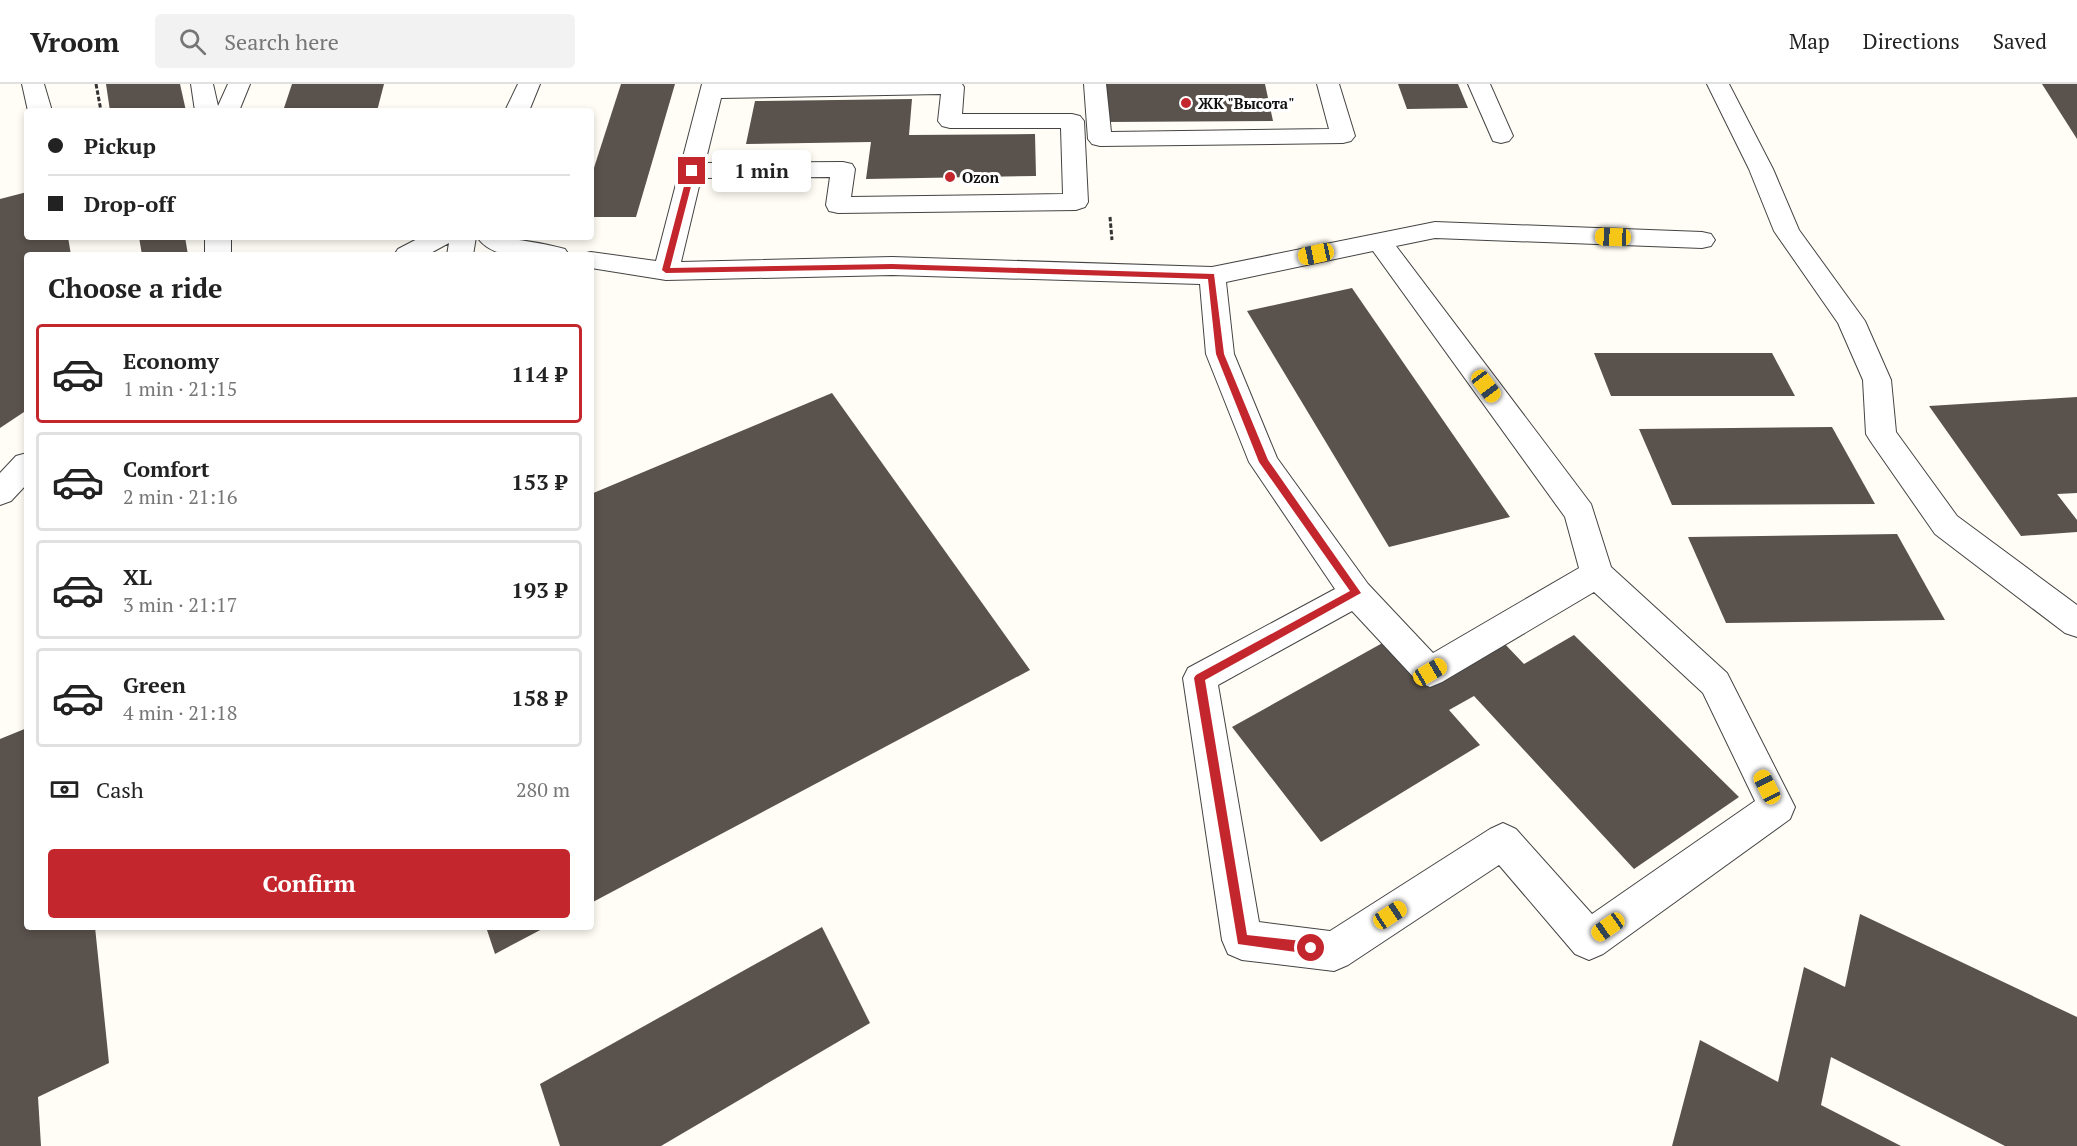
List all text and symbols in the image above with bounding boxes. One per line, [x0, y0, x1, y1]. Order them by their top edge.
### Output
search box [155, 14, 575, 68]
text: Vroom [30, 23, 119, 60]
icon: search [176, 25, 209, 58]
text: Search here [224, 27, 339, 56]
text: Map [1789, 27, 1830, 55]
text: Directions [1863, 27, 1960, 55]
text: Saved [1993, 27, 2047, 55]
place label: ЖК "Высота" [1198, 93, 1294, 113]
marker: ЖК "Высота" [1179, 96, 1193, 110]
text: Pickup [84, 131, 156, 160]
callout: 1 min [713, 150, 812, 192]
route end [678, 157, 705, 184]
text: 1 min [734, 157, 789, 184]
place label: Ozon [962, 167, 999, 187]
marker: Ozon [943, 170, 957, 184]
text: Drop-off [84, 189, 175, 218]
car [1595, 227, 1631, 247]
car [1297, 241, 1335, 267]
text: Choose a ride [48, 270, 223, 306]
text: Economy [123, 346, 219, 375]
icon: car [51, 347, 105, 401]
text: 114 ₽ [511, 359, 567, 388]
car [1468, 366, 1504, 406]
text: 1 min · 21:15 [123, 375, 237, 402]
text: Comfort [123, 454, 209, 483]
icon: car [51, 455, 105, 509]
text: 153 ₽ [511, 467, 567, 496]
text: 2 min · 21:16 [123, 483, 237, 510]
text: XL [123, 562, 152, 591]
icon: car [51, 563, 105, 617]
text: 193 ₽ [511, 575, 567, 604]
text: 3 min · 21:17 [123, 591, 237, 618]
car [1410, 655, 1450, 689]
text: Green [123, 670, 186, 699]
icon: car [51, 671, 105, 725]
text: 158 ₽ [511, 683, 567, 712]
text: 4 min · 21:18 [123, 699, 237, 726]
car [1751, 767, 1783, 807]
icon: cash [48, 773, 81, 806]
text: Cash [96, 775, 144, 804]
text: 280 m [516, 776, 570, 803]
button: Confirm [48, 849, 570, 918]
car [1370, 898, 1410, 932]
car [1588, 909, 1628, 945]
route start [1297, 934, 1324, 961]

